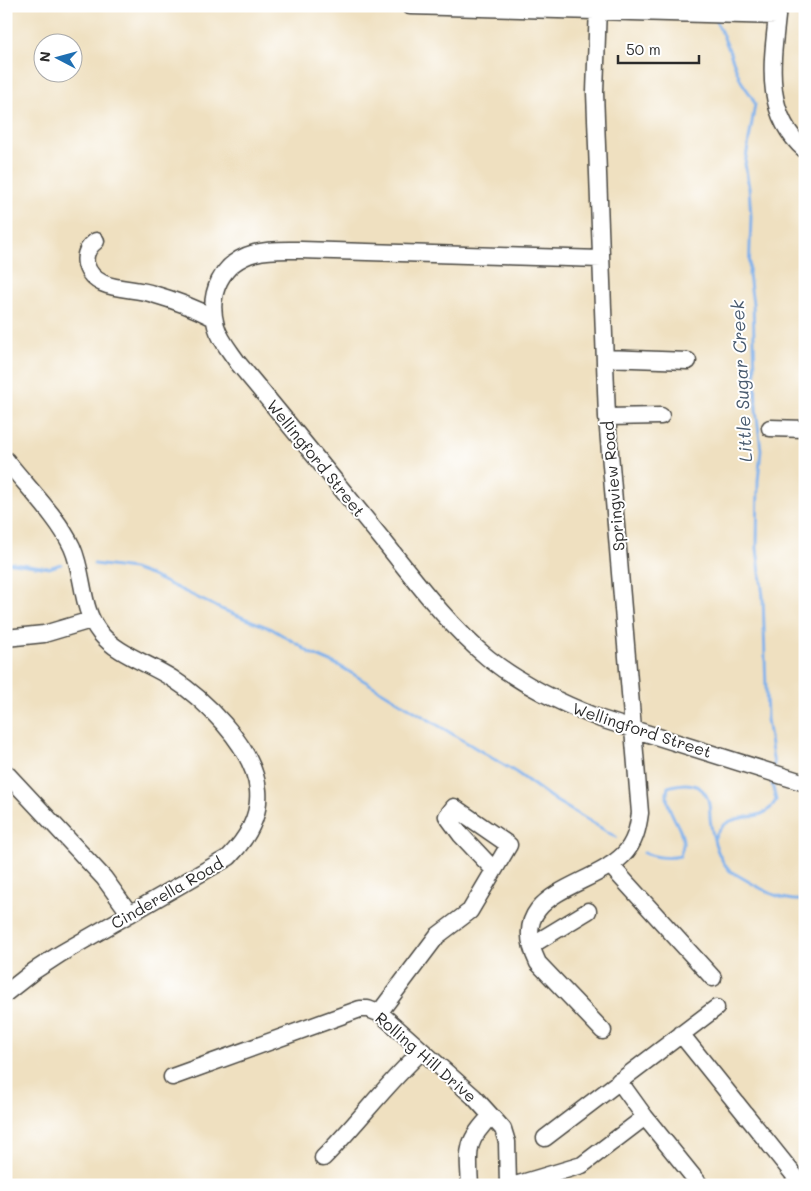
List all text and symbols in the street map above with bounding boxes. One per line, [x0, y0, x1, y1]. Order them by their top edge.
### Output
north arrow [32, 32, 82, 82]
scale bar [618, 32, 700, 64]
text: 50 m [626, 39, 661, 59]
text: N [35, 50, 55, 63]
water label: Little Sugar Creek [725, 299, 757, 463]
street label: Wellingford Street [263, 395, 370, 521]
street label: Springview Road [596, 420, 629, 552]
street label: Wellingford Street [570, 697, 714, 762]
street label: Cinderella Road [107, 852, 227, 933]
street label: Rolling Hill Drive [371, 1007, 481, 1106]

